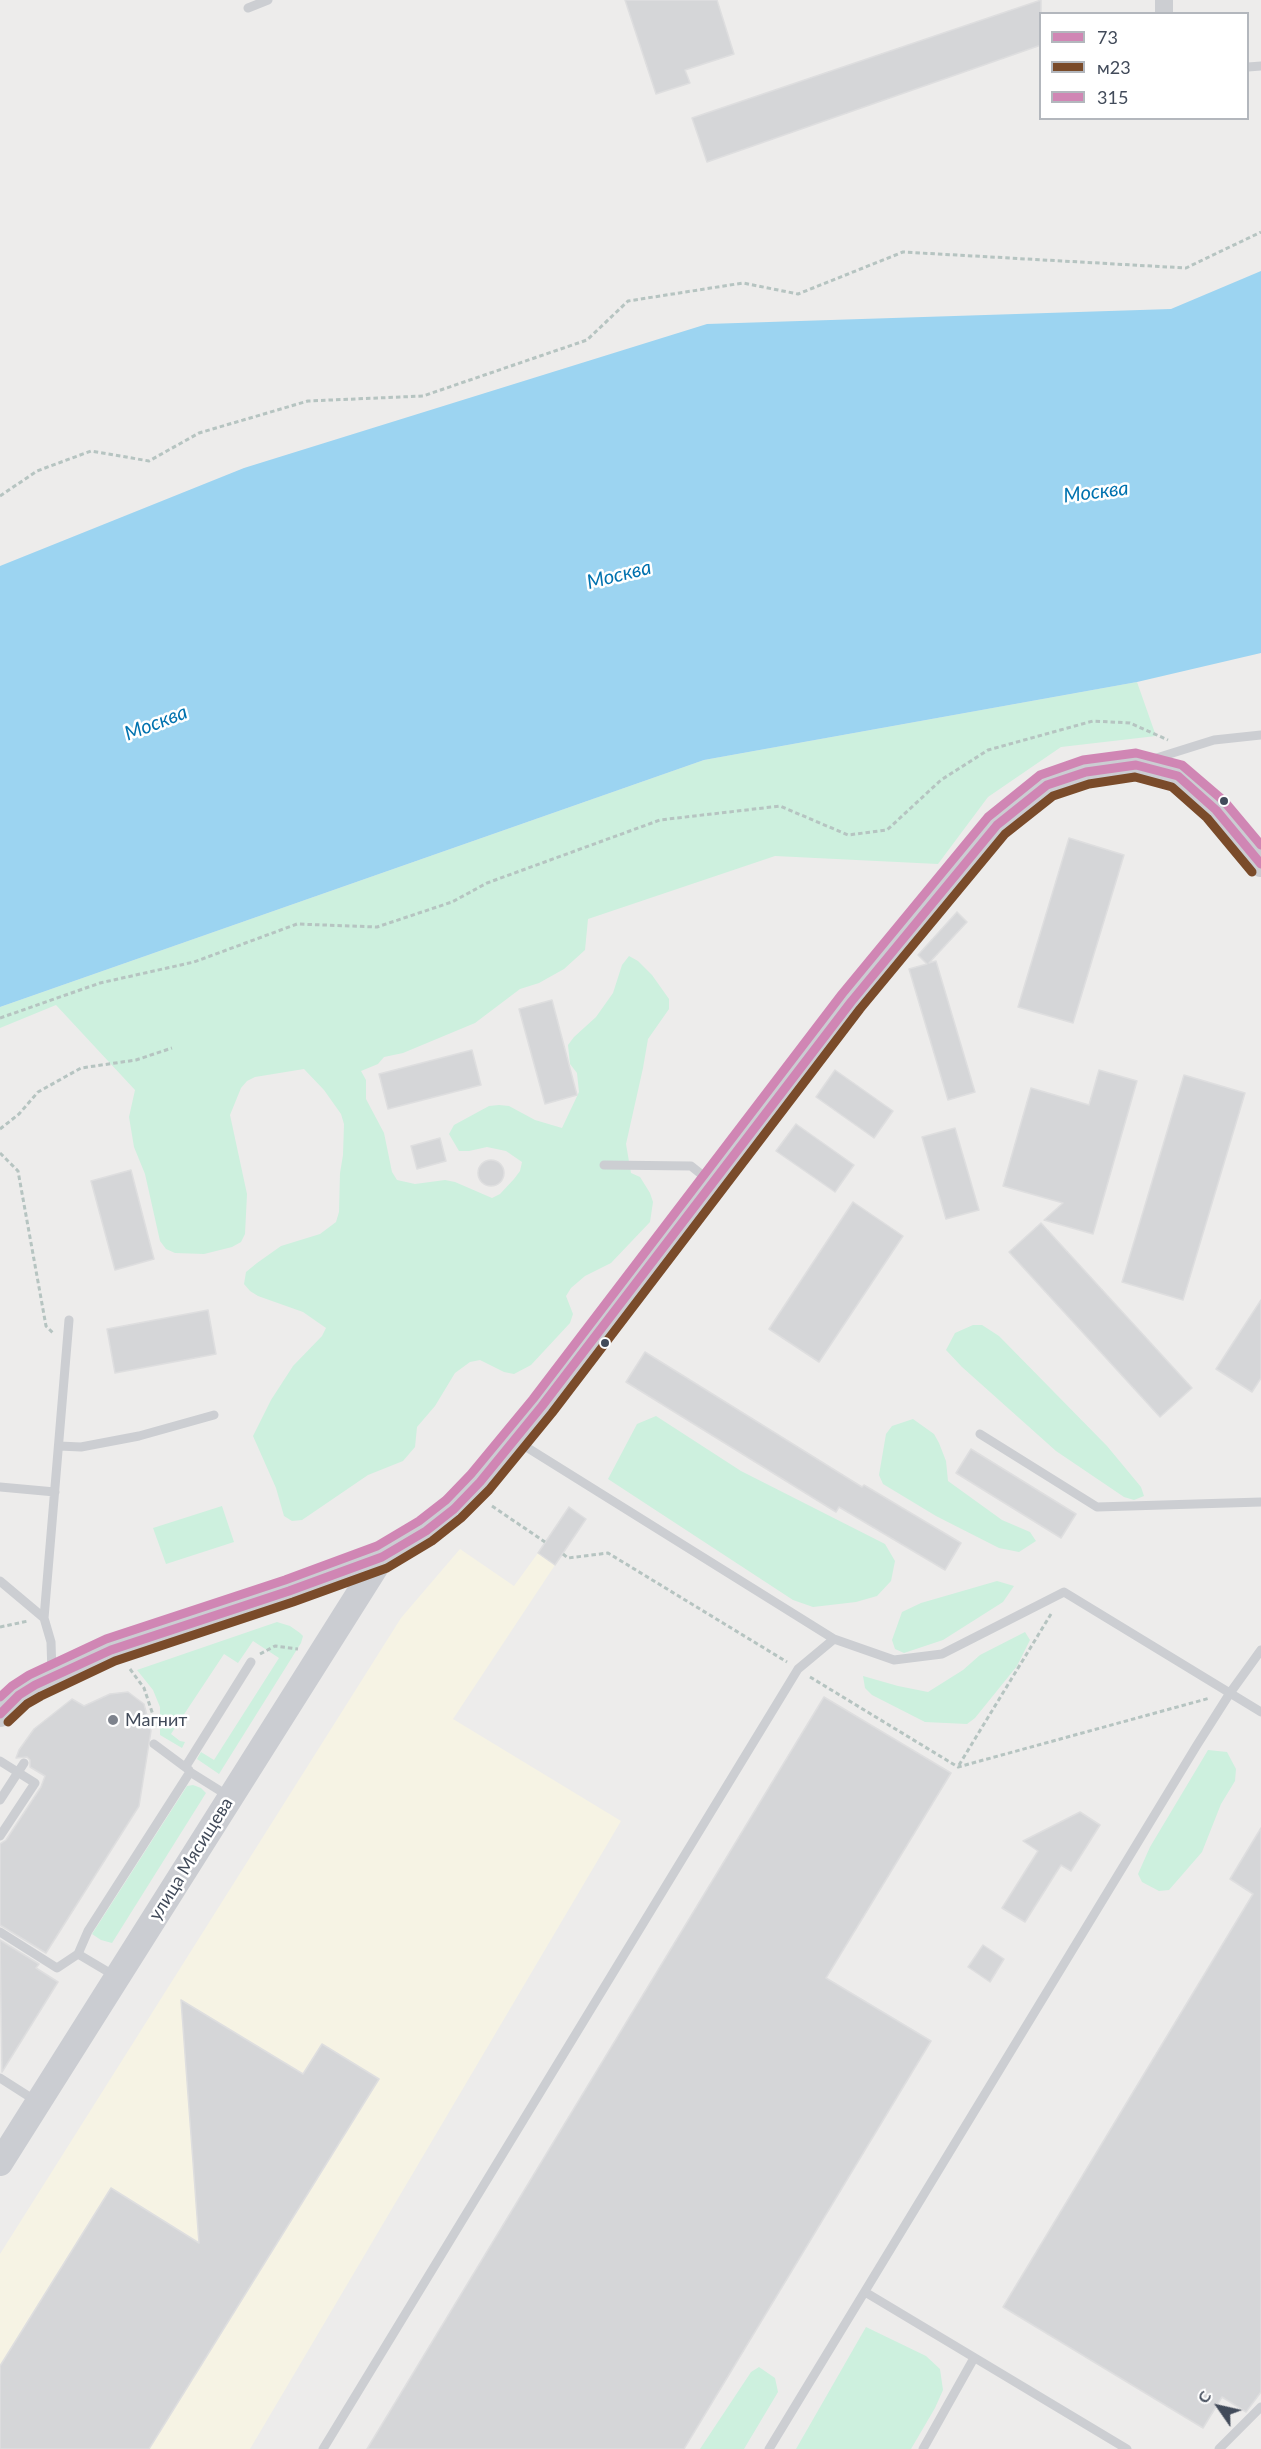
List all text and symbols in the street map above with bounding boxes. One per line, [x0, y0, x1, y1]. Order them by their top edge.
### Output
legend [1039, 12, 1249, 120]
text: 73 [1097, 26, 1118, 48]
text: м23 [1097, 56, 1131, 78]
text: 315 [1097, 86, 1128, 108]
water label: Москва [1062, 476, 1130, 508]
water label: Москва [584, 555, 654, 595]
water label: Москва [121, 700, 191, 746]
unlabelled marker [1218, 795, 1230, 807]
unlabelled marker [599, 1337, 611, 1349]
place label: Магнит [125, 1709, 187, 1731]
marker: Магнит [106, 1713, 120, 1727]
street label: улица Мясищева [145, 1794, 237, 1924]
north arrow [1189, 2377, 1249, 2437]
text: С [1193, 2387, 1215, 2406]

